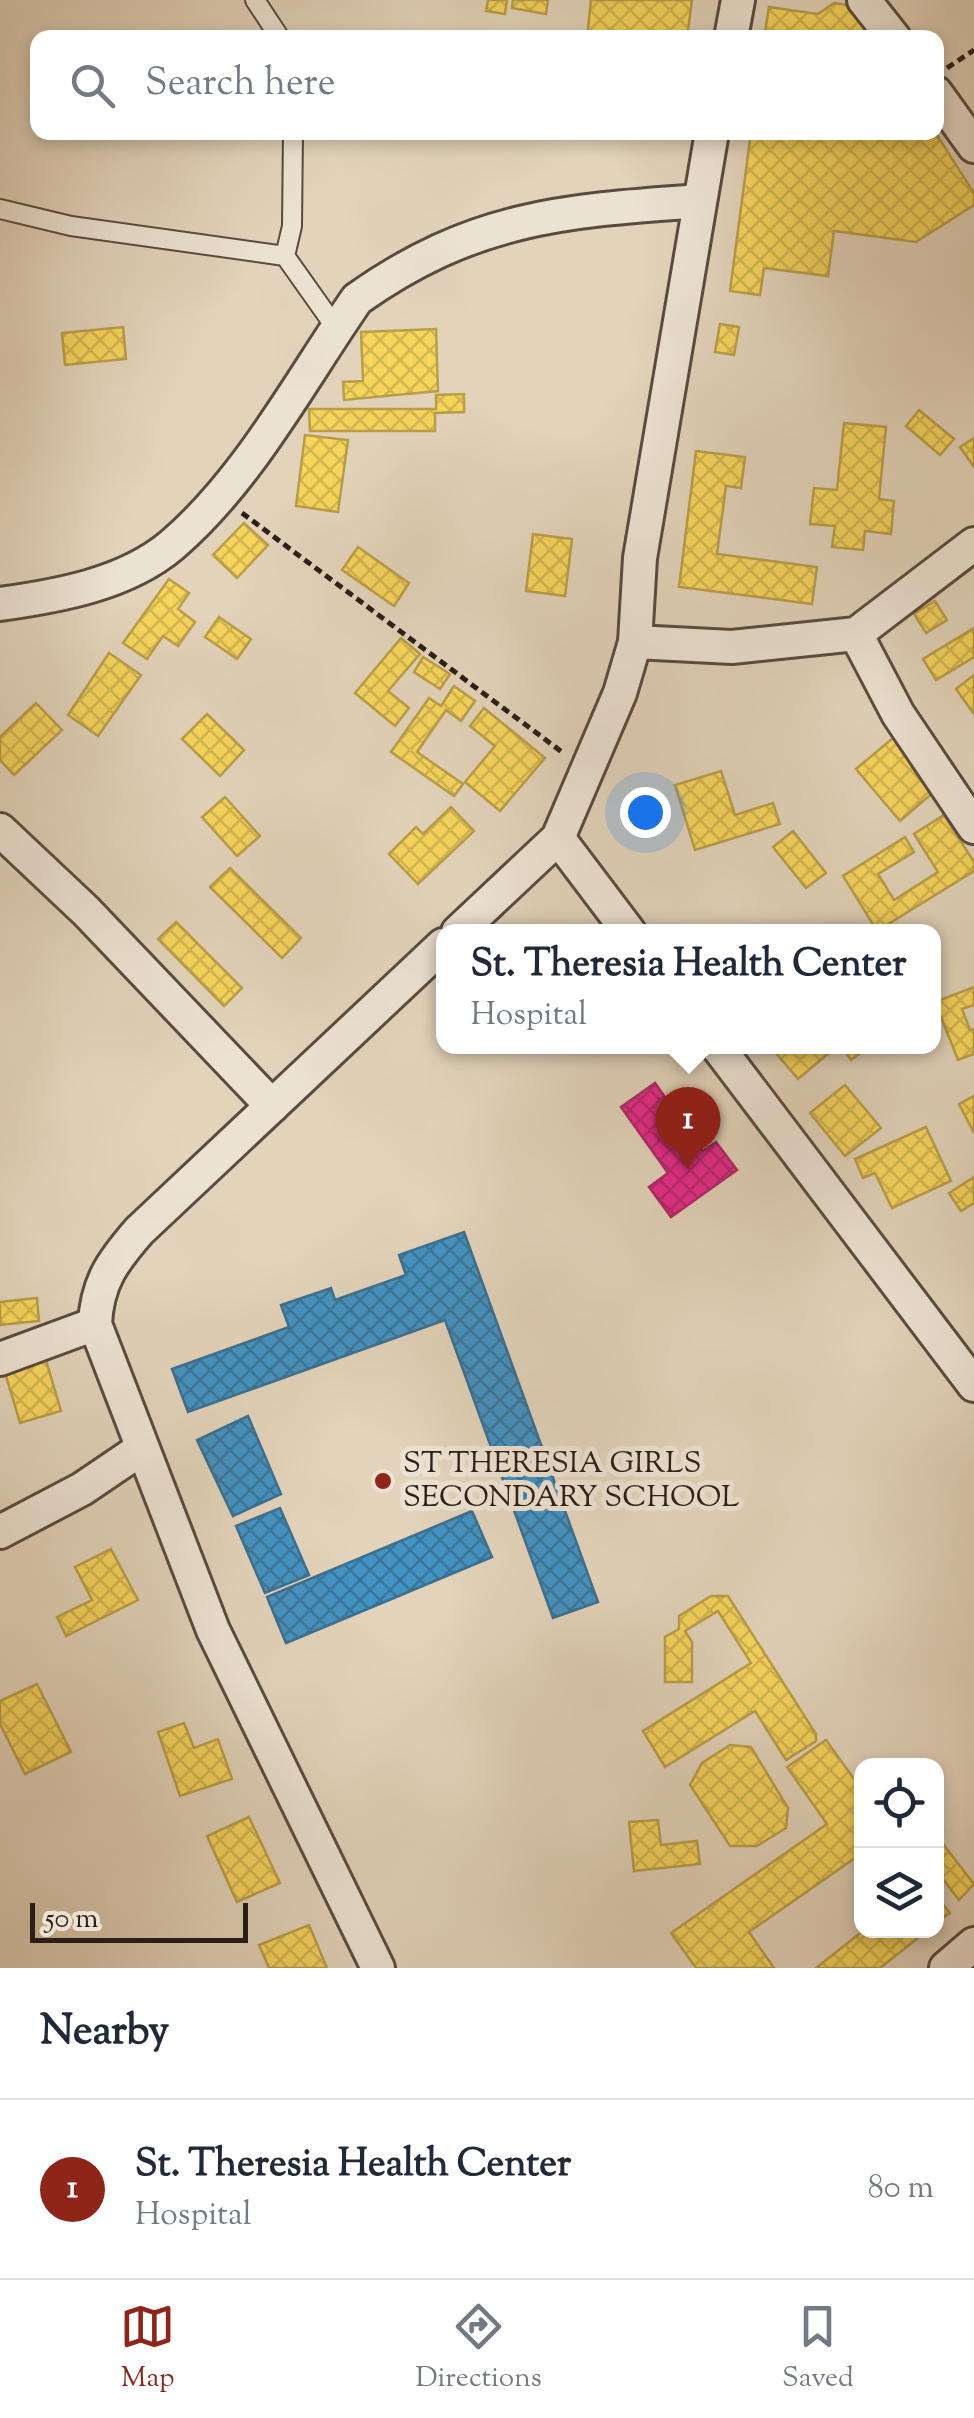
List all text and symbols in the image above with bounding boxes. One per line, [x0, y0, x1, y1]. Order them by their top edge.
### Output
search box [30, 30, 944, 140]
icon: search [65, 58, 120, 113]
text: Search here [145, 58, 336, 112]
your location [620, 787, 671, 838]
popup [436, 924, 941, 1054]
text: St. Theresia Health Center [470, 939, 907, 993]
text: Hospital [470, 993, 587, 1039]
pin: 1 [656, 1086, 720, 1169]
place label: ST THERESIA GIRLS SECONDARY SCHOOL [403, 1443, 739, 1520]
marker: ST THERESIA GIRLS SECONDARY SCHOOL [372, 1470, 394, 1492]
map controls [854, 1758, 944, 1938]
button: locate [854, 1758, 944, 1848]
button: layers [854, 1848, 944, 1938]
scale bar [30, 1898, 248, 1942]
text: 50 m [45, 1900, 99, 1940]
text: Nearby [40, 2003, 169, 2063]
text: St. Theresia Health Center [135, 2139, 571, 2193]
text: 1 [67, 2166, 78, 2212]
text: 80 m [868, 2166, 934, 2212]
text: Hospital [135, 2193, 252, 2239]
tab: Map [120, 2299, 175, 2399]
tab: Directions [415, 2299, 542, 2399]
tab: Saved [782, 2299, 854, 2399]

